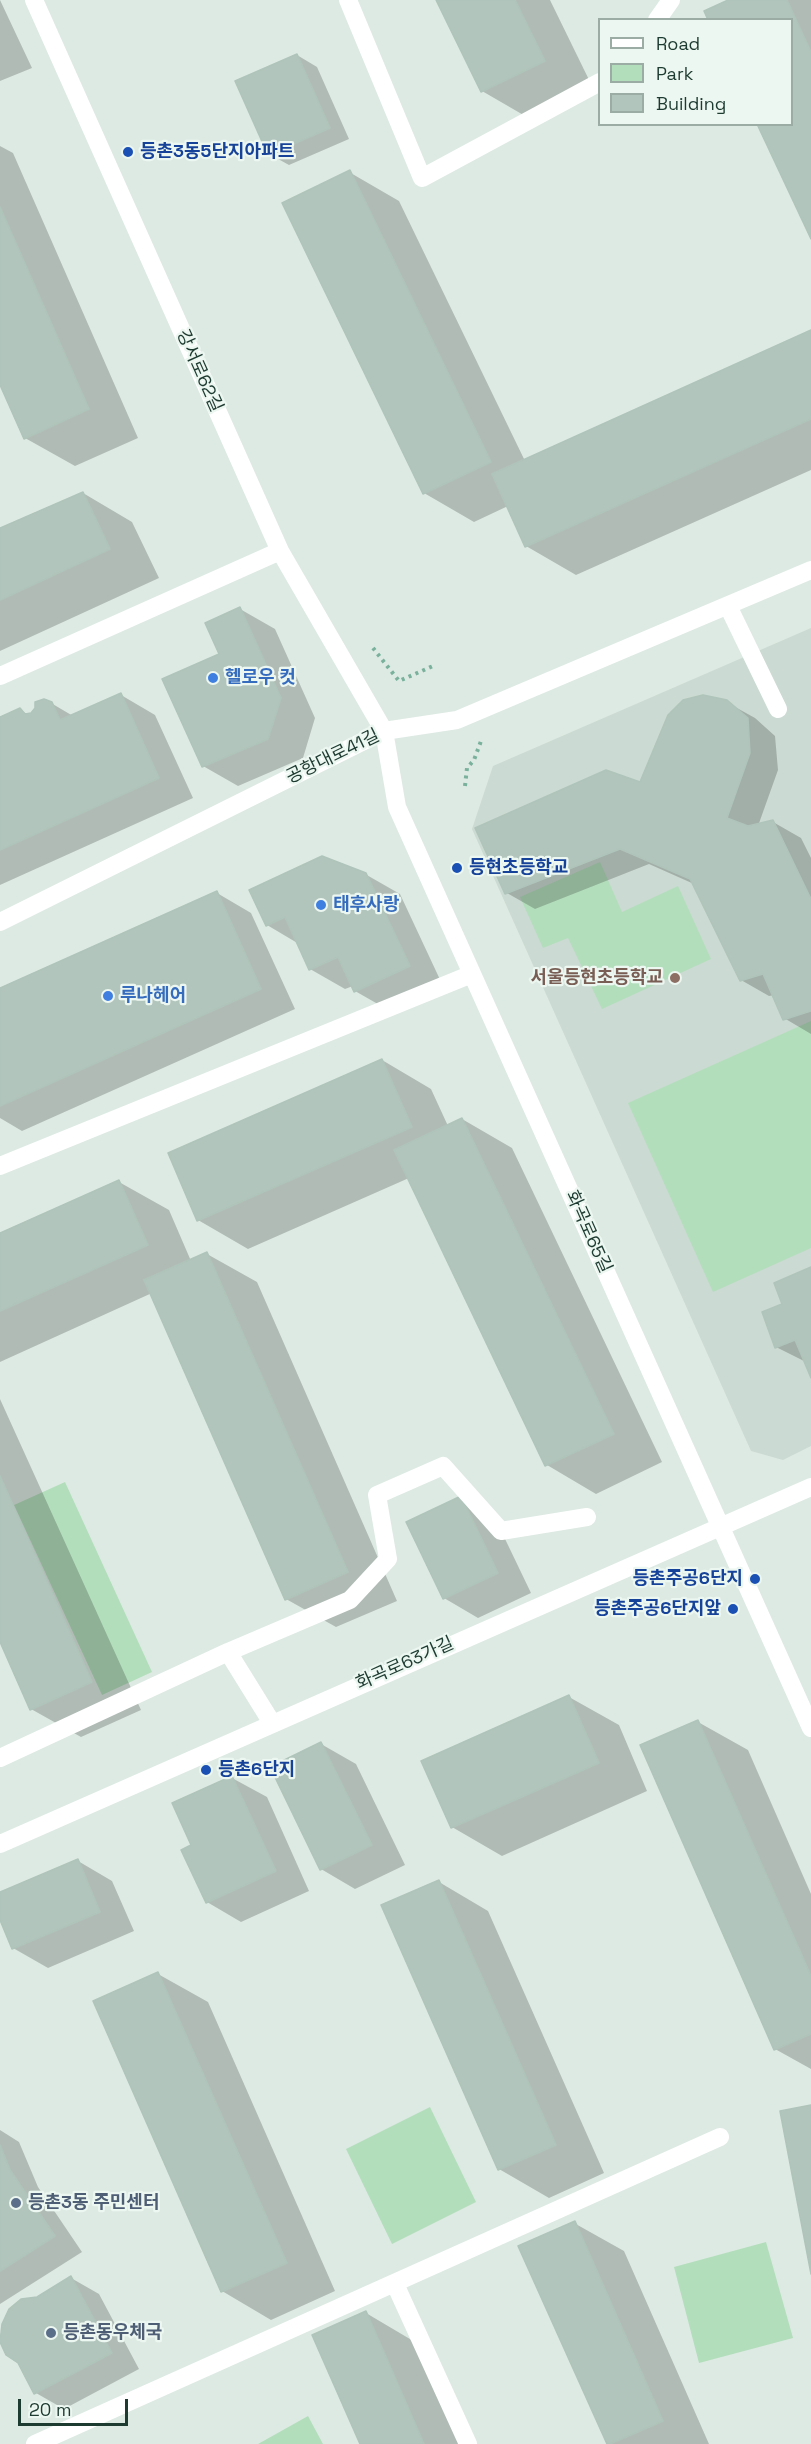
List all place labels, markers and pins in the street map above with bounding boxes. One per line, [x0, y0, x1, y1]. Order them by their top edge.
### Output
place label: 등촌3동5단지아파트 [140, 141, 294, 163]
marker: 등촌3동5단지아파트 [121, 145, 135, 159]
place label: 헬로우 컷 [225, 667, 296, 689]
marker: 헬로우 컷 [206, 671, 220, 685]
place label: 등현초등학교 [469, 857, 568, 879]
marker: 등현초등학교 [450, 861, 464, 875]
place label: 태후사랑 [333, 894, 399, 916]
marker: 태후사랑 [314, 898, 328, 912]
place label: 서울등현초등학교 [531, 967, 663, 989]
marker: 서울등현초등학교 [668, 971, 682, 985]
place label: 루나헤어 [120, 985, 186, 1007]
marker: 루나헤어 [101, 989, 115, 1003]
place label: 등촌주공6단지 [633, 1568, 743, 1590]
marker: 등촌주공6단지 [748, 1572, 762, 1586]
place label: 등촌주공6단지앞 [594, 1598, 721, 1620]
marker: 등촌주공6단지앞 [726, 1602, 740, 1616]
place label: 등촌6단지 [218, 1759, 295, 1781]
marker: 등촌6단지 [199, 1763, 213, 1777]
place label: 등촌3동 주민센터 [28, 2192, 159, 2214]
marker: 등촌3동 주민센터 [9, 2196, 23, 2210]
place label: 등촌동우체국 [63, 2322, 162, 2344]
marker: 등촌동우체국 [44, 2326, 58, 2340]

